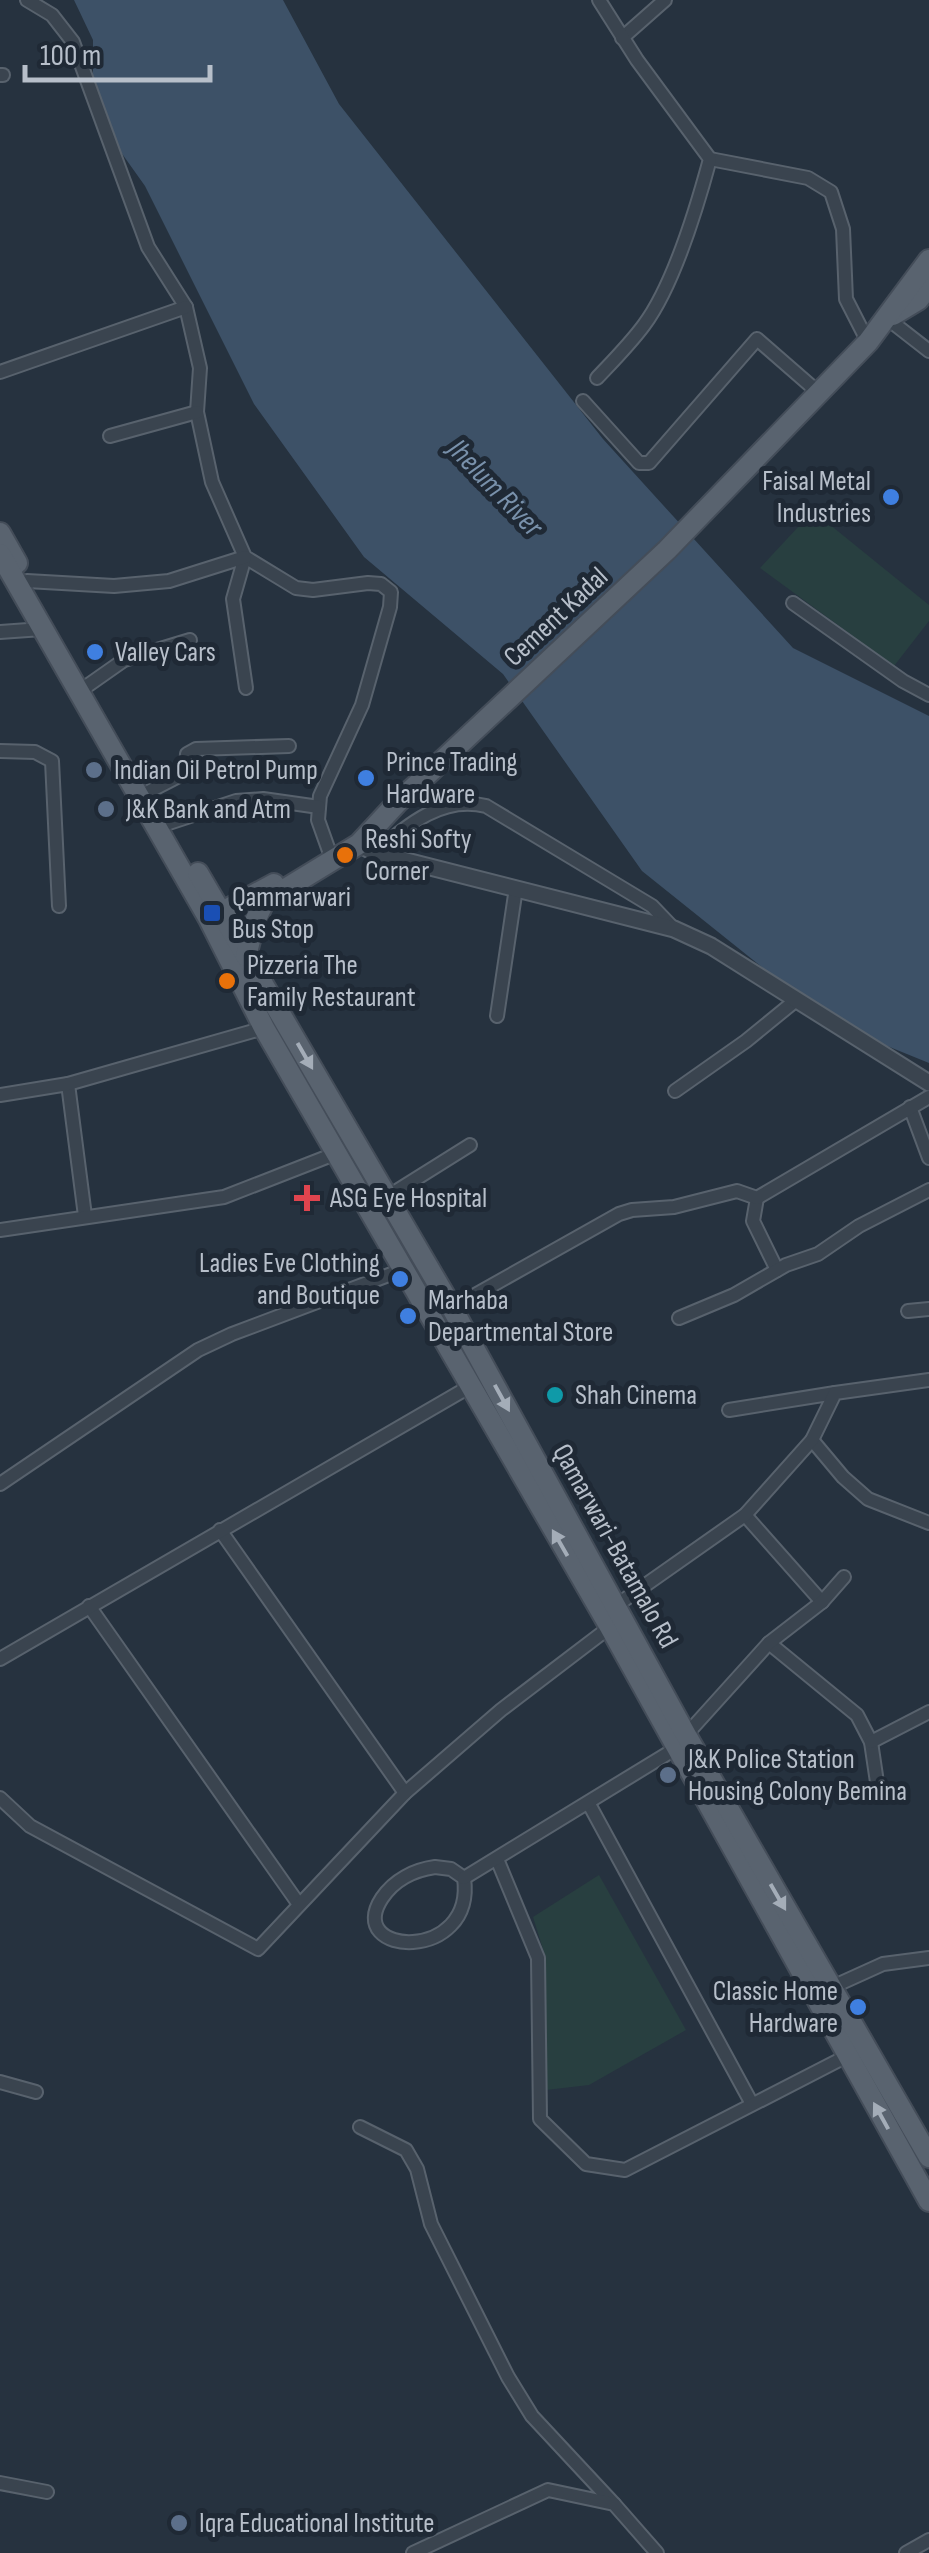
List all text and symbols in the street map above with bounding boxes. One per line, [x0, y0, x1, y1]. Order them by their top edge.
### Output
scale bar [25, 20, 210, 82]
text: 100 m [40, 38, 101, 74]
water label: Jhelum River [438, 430, 551, 545]
place label: Faisal Metal Industries [762, 465, 871, 530]
marker: Faisal Metal Industries [880, 486, 902, 508]
street label: Cement Kadal [497, 561, 615, 673]
place label: Valley Cars [115, 636, 216, 669]
marker: Valley Cars [84, 641, 106, 663]
place label: Prince Trading Hardware [386, 746, 518, 811]
place label: Indian Oil Petrol Pump [114, 754, 318, 787]
marker: Indian Oil Petrol Pump [83, 759, 105, 781]
marker: Prince Trading Hardware [355, 767, 377, 789]
place label: J&K Bank and Atm [125, 793, 291, 826]
marker: J&K Bank and Atm [95, 798, 117, 820]
place label: Reshi Softy Corner [365, 823, 472, 888]
marker: Reshi Softy Corner [334, 844, 356, 866]
place label: Qammarwari Bus Stop [232, 881, 351, 946]
marker: Qammarwari Bus Stop [201, 902, 223, 924]
place label: Pizzeria The Family Restaurant [247, 949, 415, 1014]
marker: Pizzeria The Family Restaurant [216, 970, 238, 992]
one-way arrow [296, 1042, 313, 1070]
place label: ASG Eye Hospital [329, 1182, 487, 1215]
marker: ASG Eye Hospital [294, 1185, 320, 1211]
place label: Ladies Eve Clothing and Boutique [199, 1247, 380, 1312]
marker: Ladies Eve Clothing and Boutique [389, 1268, 411, 1290]
place label: Marhaba Departmental Store [428, 1284, 613, 1349]
marker: Marhaba Departmental Store [397, 1305, 419, 1327]
place label: Shah Cinema [575, 1379, 697, 1412]
one-way arrow [494, 1384, 511, 1413]
marker: Shah Cinema [544, 1384, 566, 1406]
street label: Qamarwari-Batamalo Rd [545, 1438, 685, 1654]
one-way arrow [552, 1529, 569, 1557]
place label: J&K Police Station Housing Colony Bemina [687, 1743, 907, 1808]
marker: J&K Police Station Housing Colony Bemina [657, 1764, 679, 1786]
one-way arrow [769, 1883, 787, 1911]
place label: Classic Home Hardware [713, 1975, 838, 2040]
marker: Classic Home Hardware [847, 1996, 869, 2018]
one-way arrow [873, 2102, 890, 2131]
place label: Iqra Educational Institute [199, 2507, 435, 2540]
marker: Iqra Educational Institute [168, 2512, 190, 2534]

